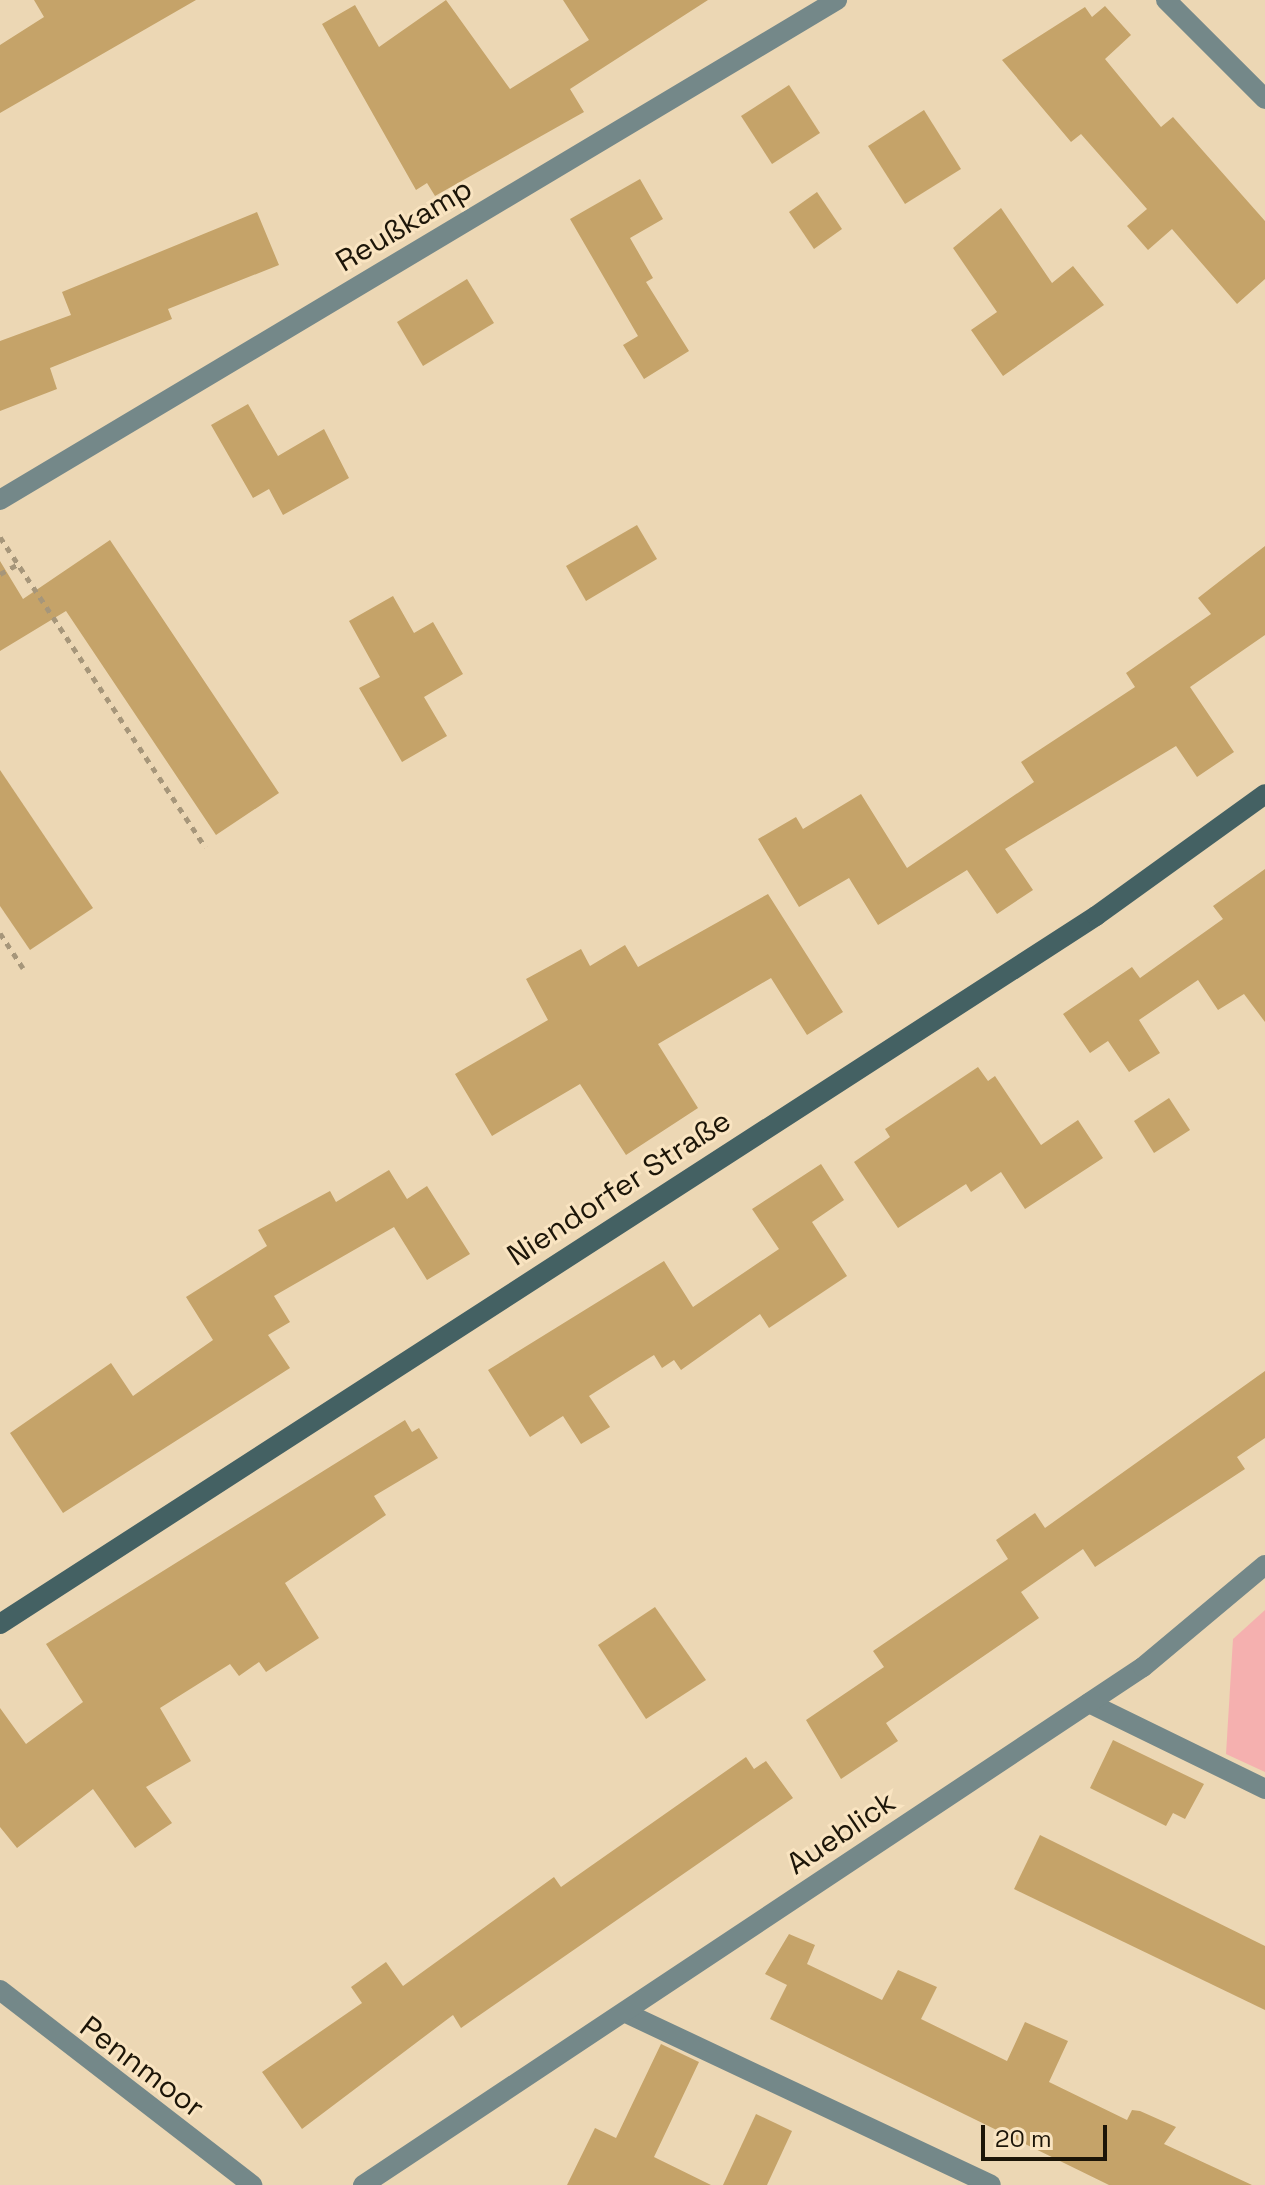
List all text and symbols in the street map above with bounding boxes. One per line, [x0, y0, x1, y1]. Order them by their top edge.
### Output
street label: Reußkamp [330, 170, 478, 280]
street label: Niendorfer Straße [501, 1102, 737, 1274]
street label: Aueblick [780, 1784, 902, 1882]
street label: Pennmoor [73, 2009, 211, 2125]
scale bar [985, 2109, 1111, 2159]
text: 20 m [995, 2123, 1052, 2154]

